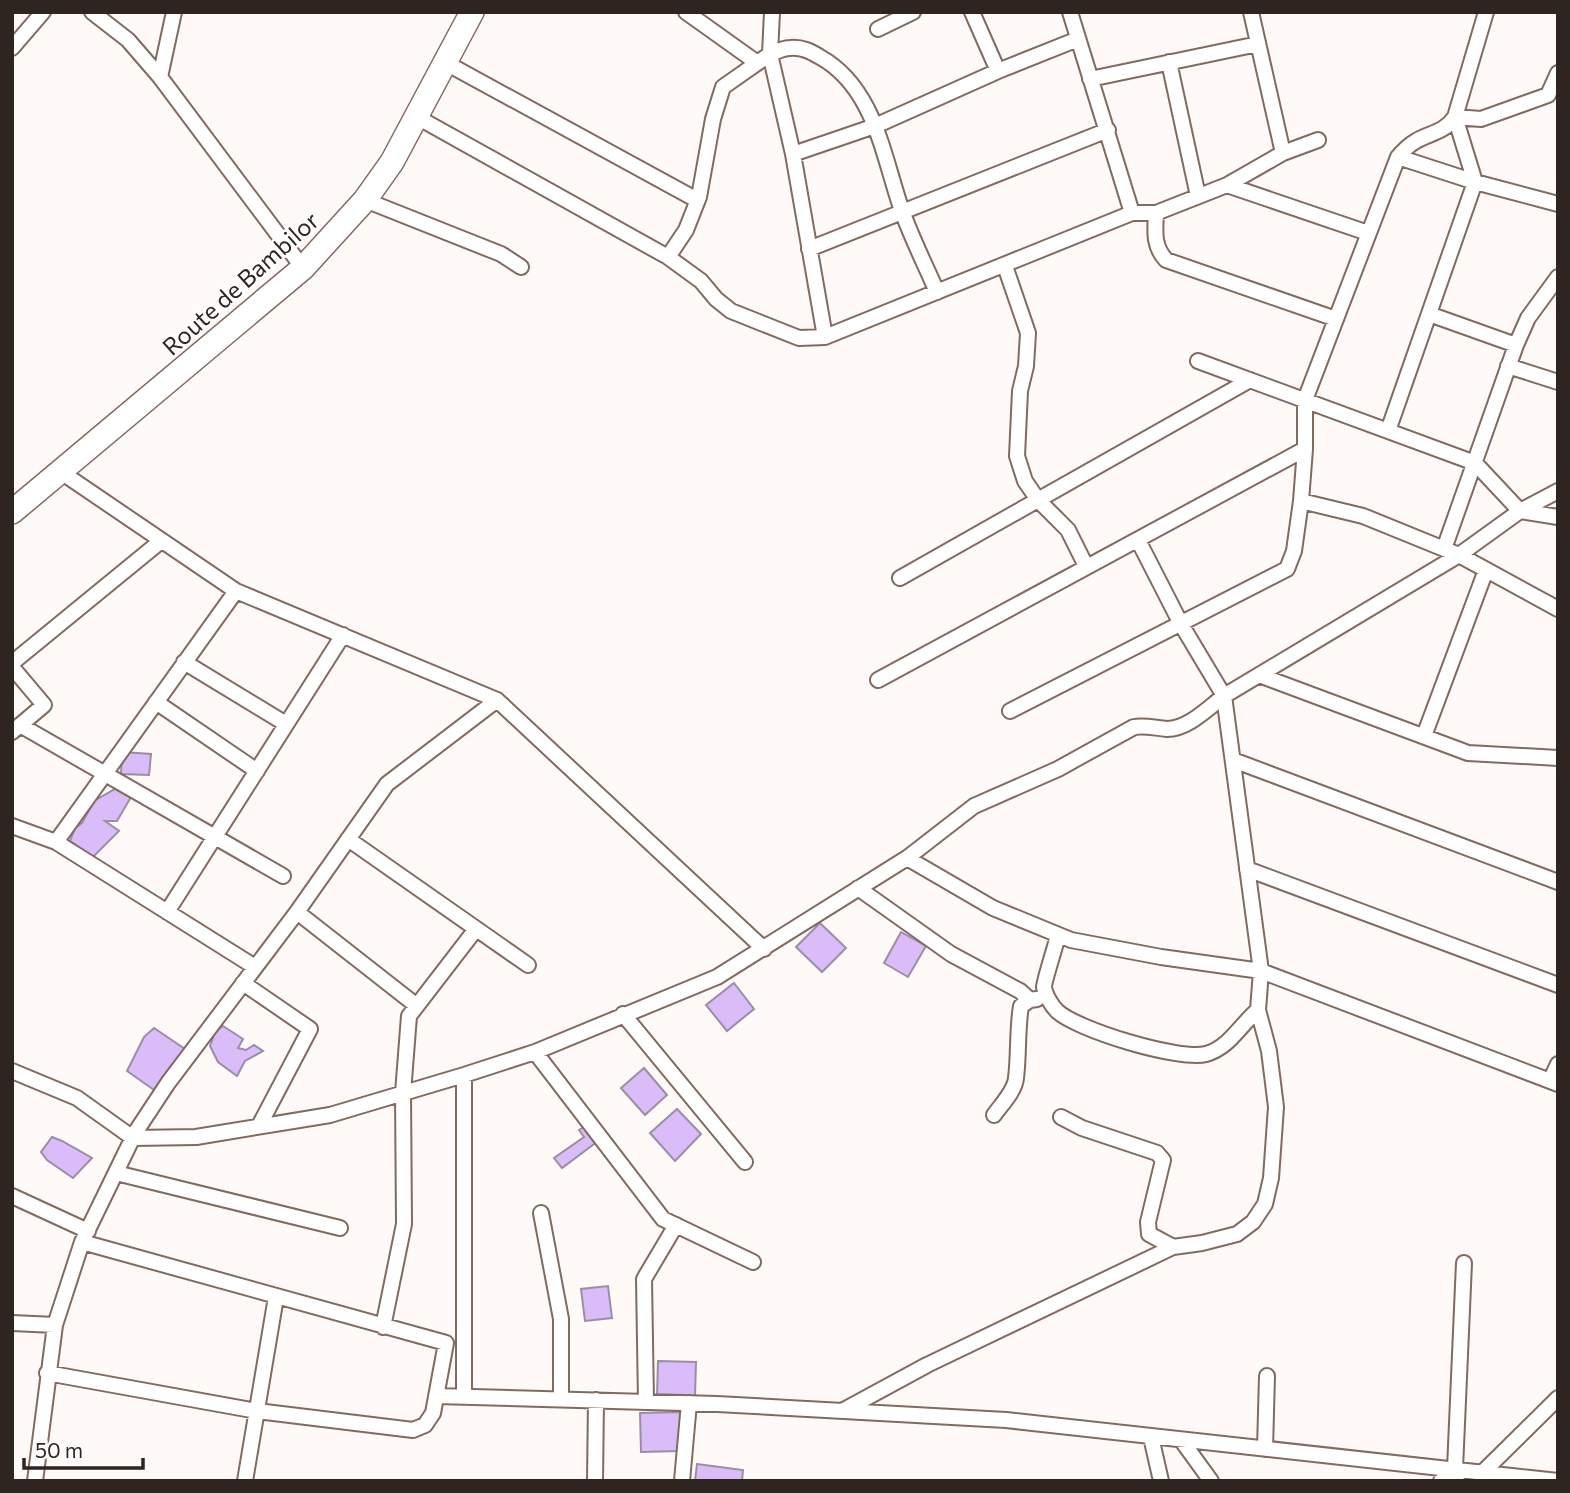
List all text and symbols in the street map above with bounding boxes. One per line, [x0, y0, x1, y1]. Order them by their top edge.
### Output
street label: Route de Bambilor [156, 205, 324, 361]
scale bar [24, 1426, 144, 1470]
text: 50 m [35, 1437, 83, 1462]

